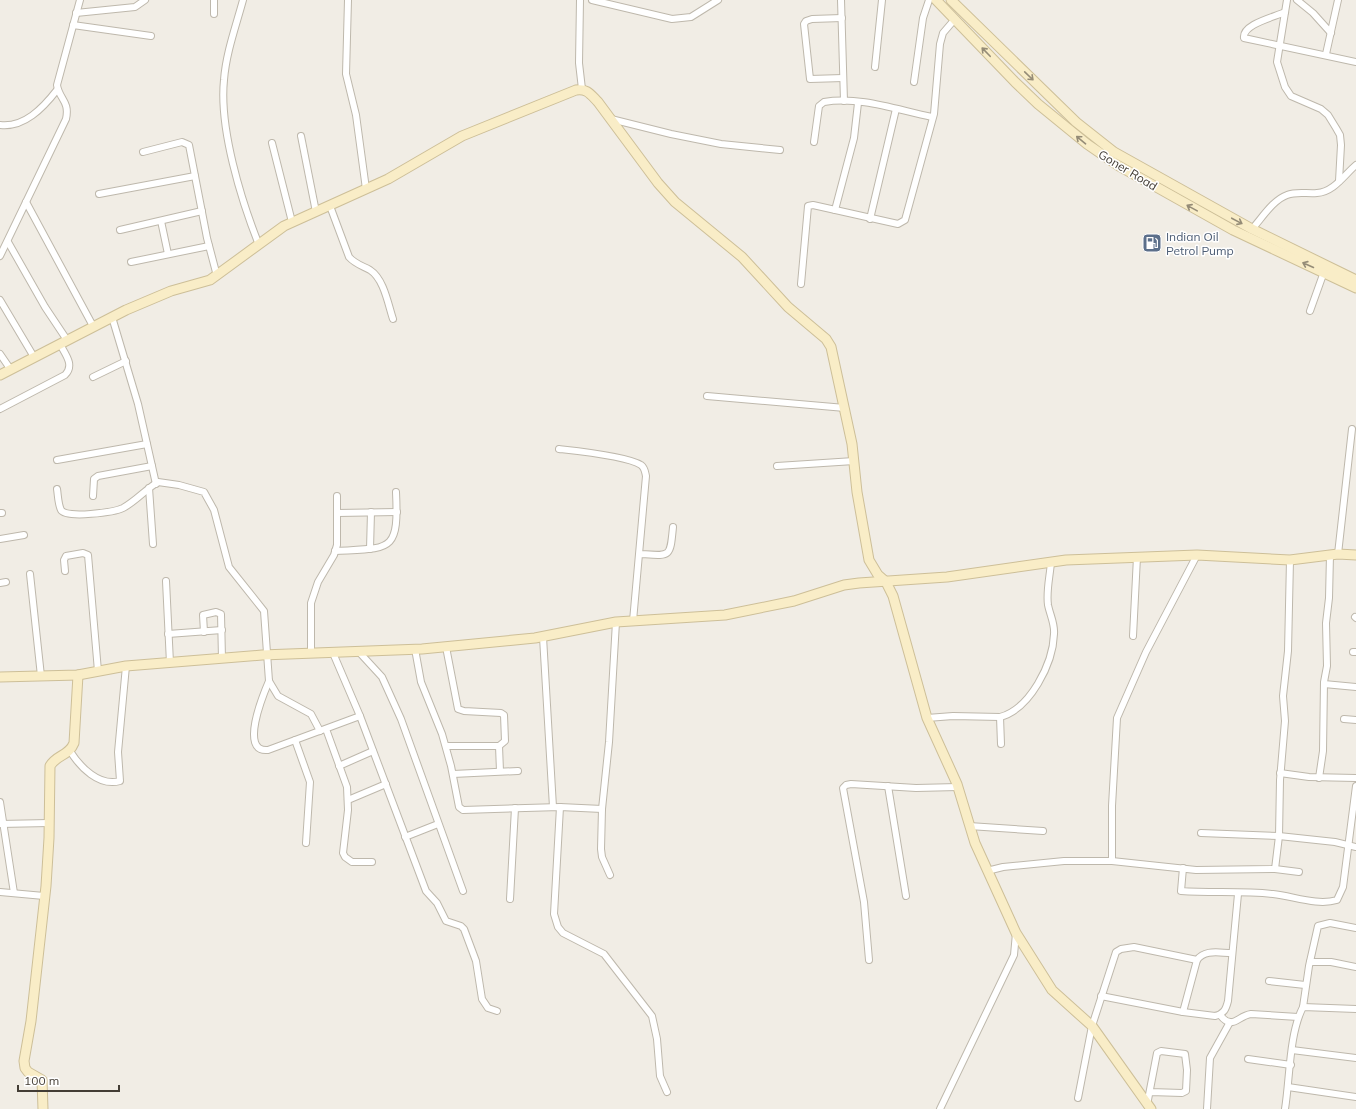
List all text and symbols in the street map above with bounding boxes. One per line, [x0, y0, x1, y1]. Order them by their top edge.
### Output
one-way arrow [982, 47, 991, 57]
one-way arrow [1024, 71, 1034, 81]
one-way arrow [1076, 135, 1086, 144]
street label: Goner Road [1096, 147, 1160, 193]
one-way arrow [1186, 203, 1198, 211]
one-way arrow [1231, 218, 1243, 226]
place label: Indian Oil Petrol Pump [1166, 229, 1234, 258]
fuel station icon: Indian Oil Petrol Pump [1141, 232, 1163, 254]
one-way arrow [1303, 261, 1315, 268]
scale bar [18, 1067, 119, 1093]
text: 100 m [24, 1073, 59, 1088]

